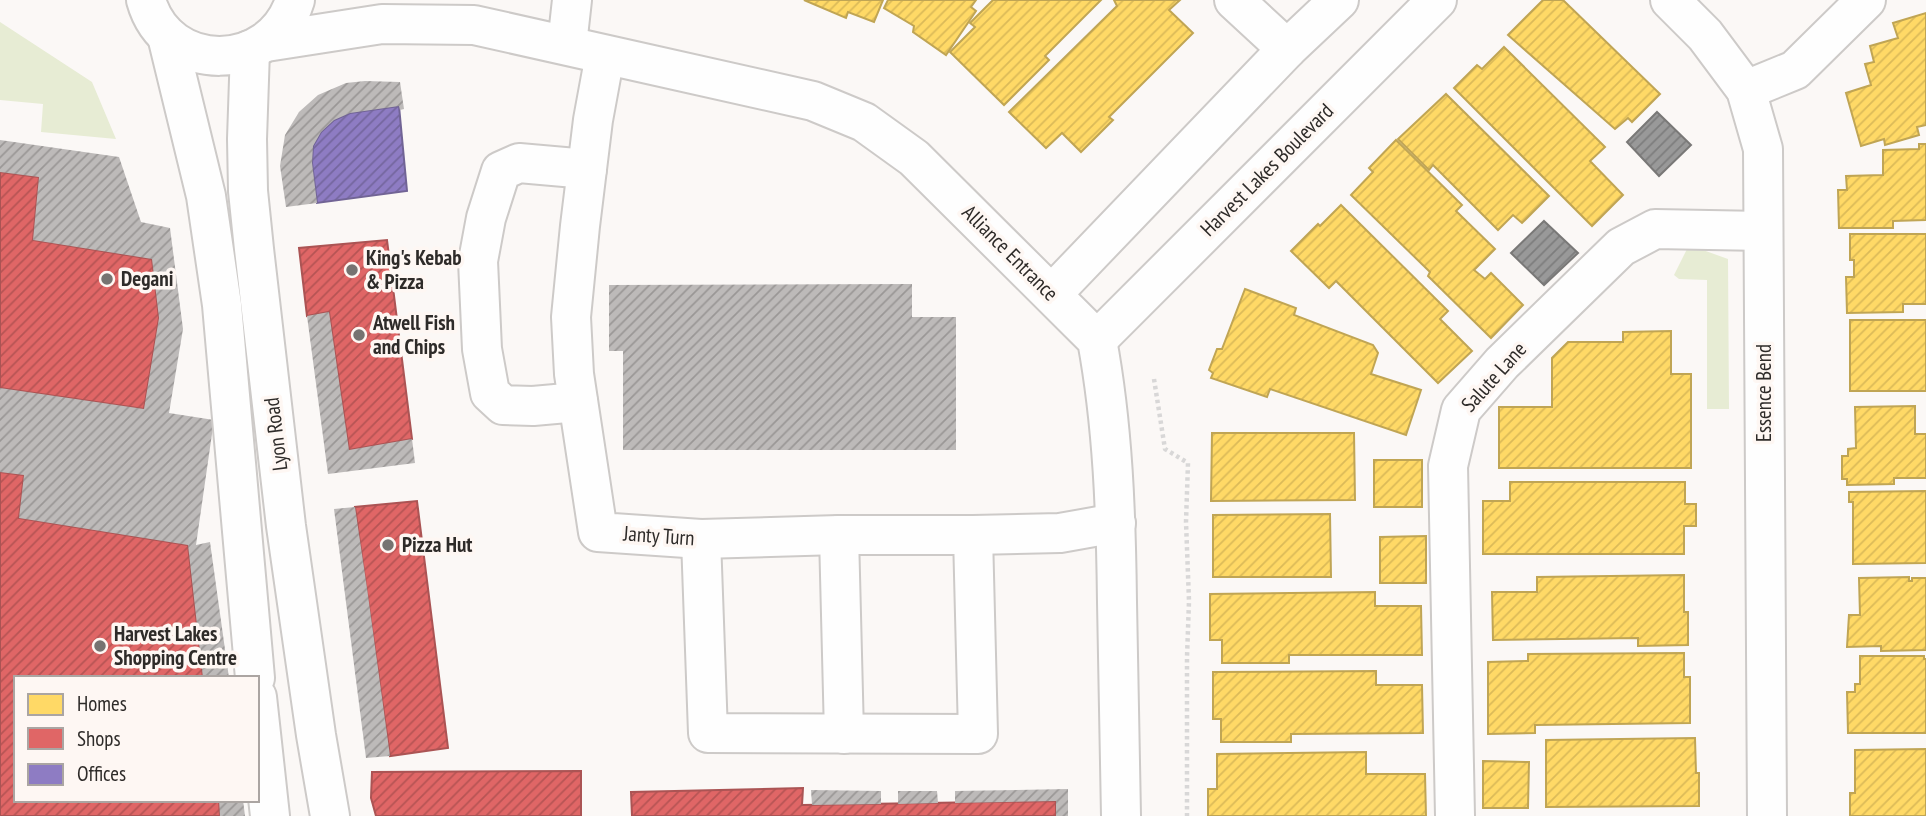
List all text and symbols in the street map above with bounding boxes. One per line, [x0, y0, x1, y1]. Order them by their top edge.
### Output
street label: Harvest Lakes Boulevard [1194, 97, 1339, 242]
street label: Alliance Entrance [957, 199, 1064, 306]
place label: King's Kebab & Pizza [366, 244, 462, 295]
marker: King's Kebab & Pizza [344, 262, 360, 278]
place label: Degani [121, 265, 173, 292]
marker: Degani [99, 271, 115, 287]
place label: Atwell Fish and Chips [372, 309, 455, 360]
marker: Atwell Fish and Chips [351, 327, 367, 343]
street label: Salute Lane [1455, 336, 1532, 417]
street label: Essence Bend [1750, 344, 1777, 442]
street label: Lyon Road [258, 396, 293, 472]
street label: Janty Turn [622, 519, 695, 551]
place label: Pizza Hut [402, 531, 472, 558]
marker: Pizza Hut [380, 537, 396, 553]
place label: Harvest Lakes Shopping Centre [114, 620, 237, 671]
marker: Harvest Lakes Shopping Centre [92, 638, 108, 654]
legend [14, 676, 259, 802]
text: Homes [77, 690, 127, 717]
text: Shops [77, 725, 121, 752]
text: Offices [77, 760, 126, 787]

